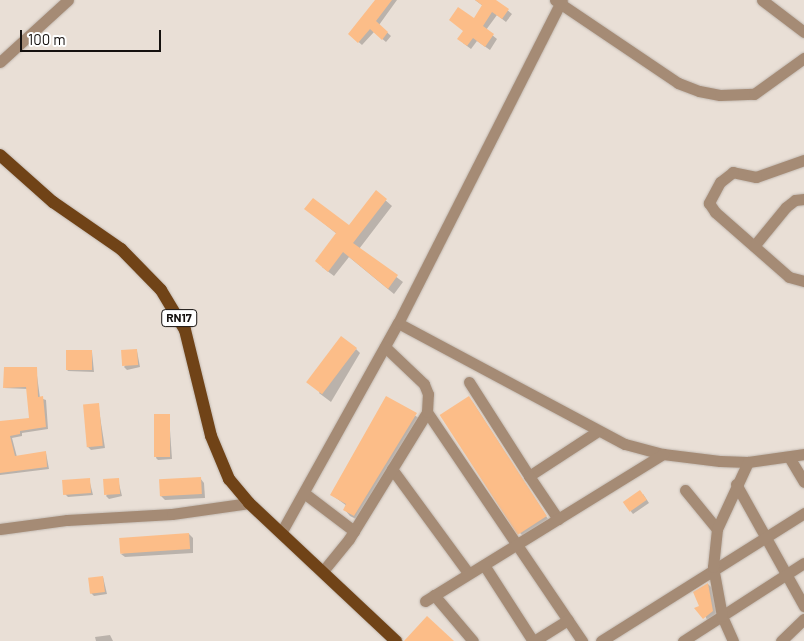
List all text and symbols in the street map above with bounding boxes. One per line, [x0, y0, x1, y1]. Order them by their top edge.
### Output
scale bar [22, 20, 164, 52]
text: 100 m [28, 30, 66, 48]
road number: RN17 [160, 308, 198, 328]

